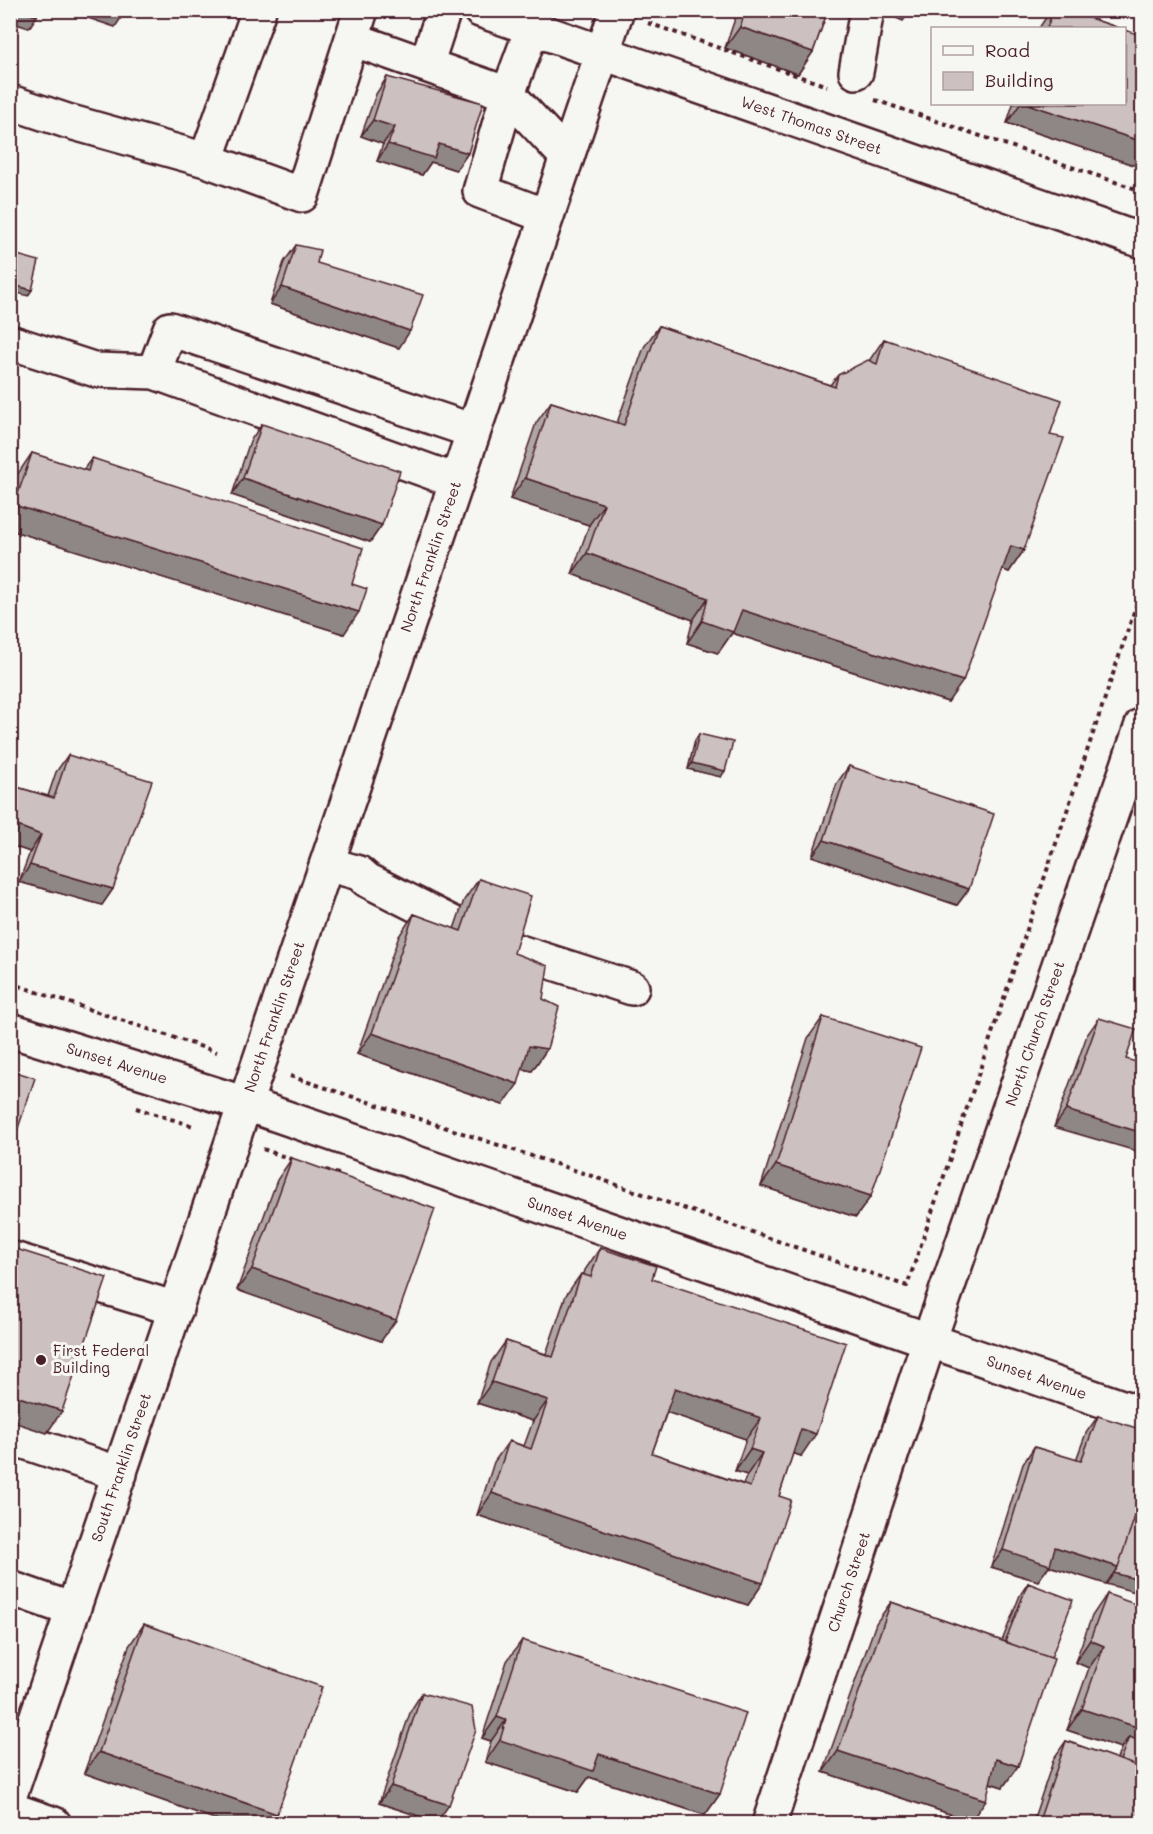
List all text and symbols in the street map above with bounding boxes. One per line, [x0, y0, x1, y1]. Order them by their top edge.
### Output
legend [931, 27, 1126, 105]
text: Road [985, 38, 1030, 62]
text: Building [985, 68, 1053, 92]
street label: West Thomas Street [738, 91, 885, 159]
street label: North Franklin Street [395, 478, 465, 634]
street label: North Franklin Street [239, 938, 309, 1095]
street label: North Church Street [1000, 958, 1069, 1109]
street label: Sunset Avenue [64, 1037, 170, 1088]
street label: Sunset Avenue [525, 1191, 631, 1244]
place label: First Federal Building [53, 1340, 149, 1377]
street label: Sunset Avenue [984, 1350, 1090, 1403]
marker: First Federal Building [34, 1353, 48, 1367]
street label: South Franklin Street [86, 1390, 155, 1544]
street label: Church Street [822, 1529, 874, 1635]

